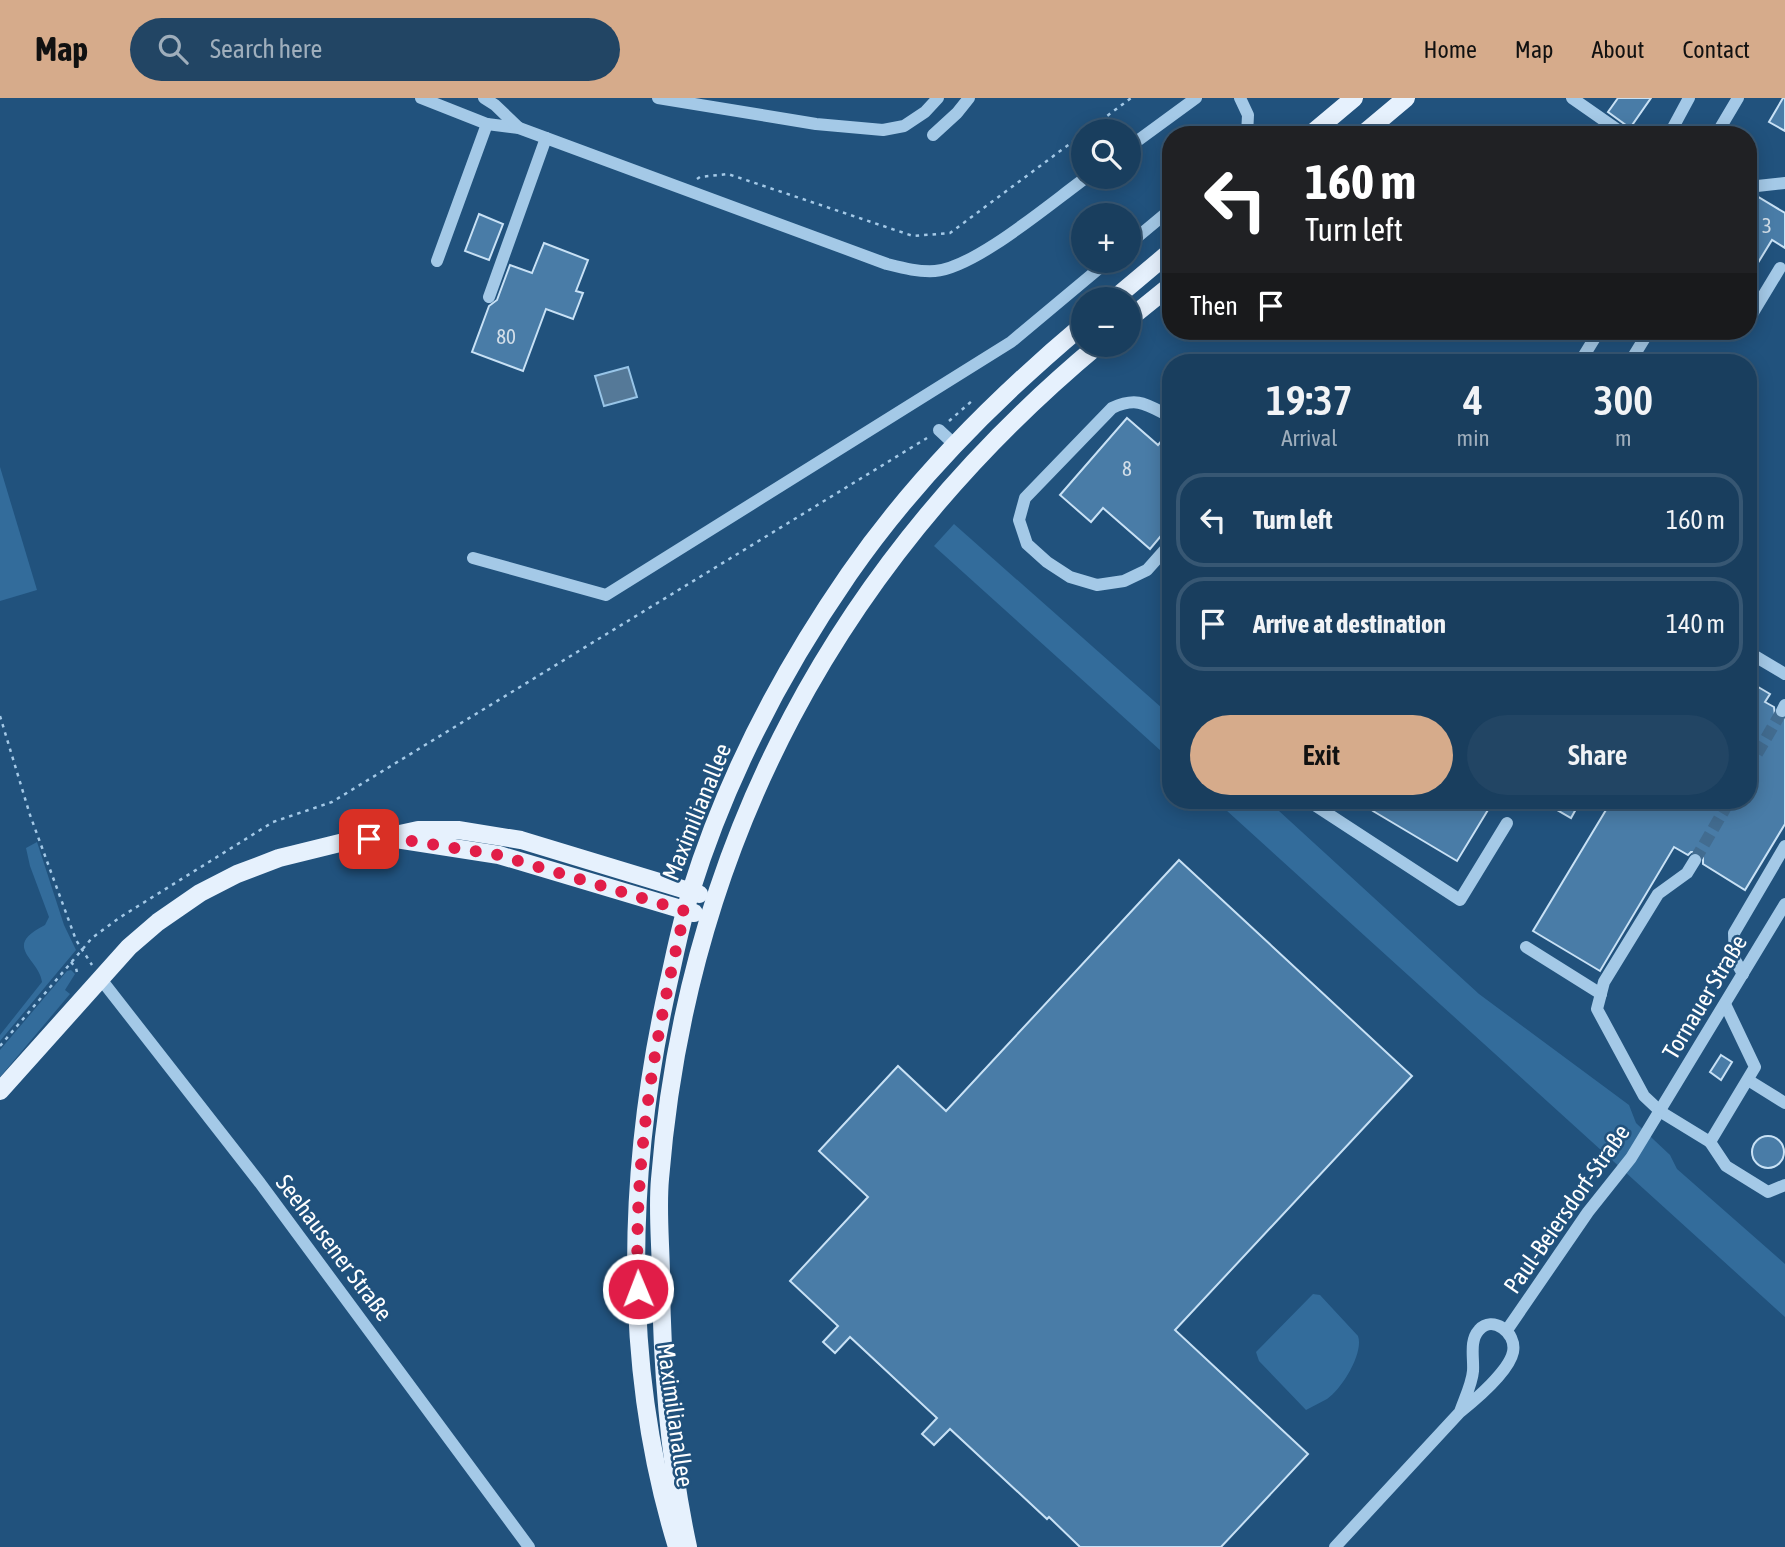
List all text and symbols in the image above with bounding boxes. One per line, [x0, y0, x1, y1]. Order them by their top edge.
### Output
search box [130, 18, 620, 81]
text: Map [35, 30, 88, 68]
icon: search [154, 30, 192, 68]
text: Search here [210, 34, 322, 64]
text: Home [1423, 36, 1477, 63]
text: Map [1515, 36, 1553, 63]
text: About [1591, 36, 1644, 63]
text: Contact [1682, 36, 1750, 63]
map controls [1071, 119, 1141, 357]
button: search [1071, 119, 1141, 189]
text: 160 m [1305, 153, 1416, 209]
icon: left [1190, 154, 1281, 245]
button: + [1071, 203, 1141, 273]
text: Turn left [1305, 211, 1403, 248]
house number: 3 [1762, 213, 1772, 237]
button: − [1071, 287, 1141, 357]
icon: arrive [1252, 287, 1290, 325]
text: Then [1190, 291, 1238, 321]
house number: 80 [496, 324, 516, 348]
text: 19:37 [1266, 376, 1353, 424]
text: 4 [1463, 376, 1483, 424]
text: 300 [1594, 376, 1653, 424]
text: Arrival [1281, 425, 1337, 451]
text: min [1457, 425, 1490, 451]
text: m [1615, 425, 1632, 451]
house number: 8 [1122, 456, 1132, 480]
icon: left [1194, 501, 1232, 539]
text: Turn left [1253, 505, 1333, 535]
text: 160 m [1666, 505, 1725, 535]
icon: arrive [1194, 605, 1232, 643]
text: Arrive at destination [1253, 609, 1446, 639]
text: 140 m [1666, 609, 1725, 639]
button: Exit [1190, 715, 1453, 795]
button: Share [1467, 715, 1729, 795]
street label: Maximilianallee [657, 739, 736, 884]
pin [339, 809, 399, 869]
icon: arrive [350, 820, 388, 858]
street label: Tornauer Straße [1657, 930, 1752, 1064]
street label: Paul-Beiersdorf-Straße [1498, 1119, 1635, 1298]
street label: Seehausener Straße [271, 1170, 398, 1326]
position arrow [601, 1252, 675, 1326]
street label: Maximilianallee [652, 1341, 699, 1489]

